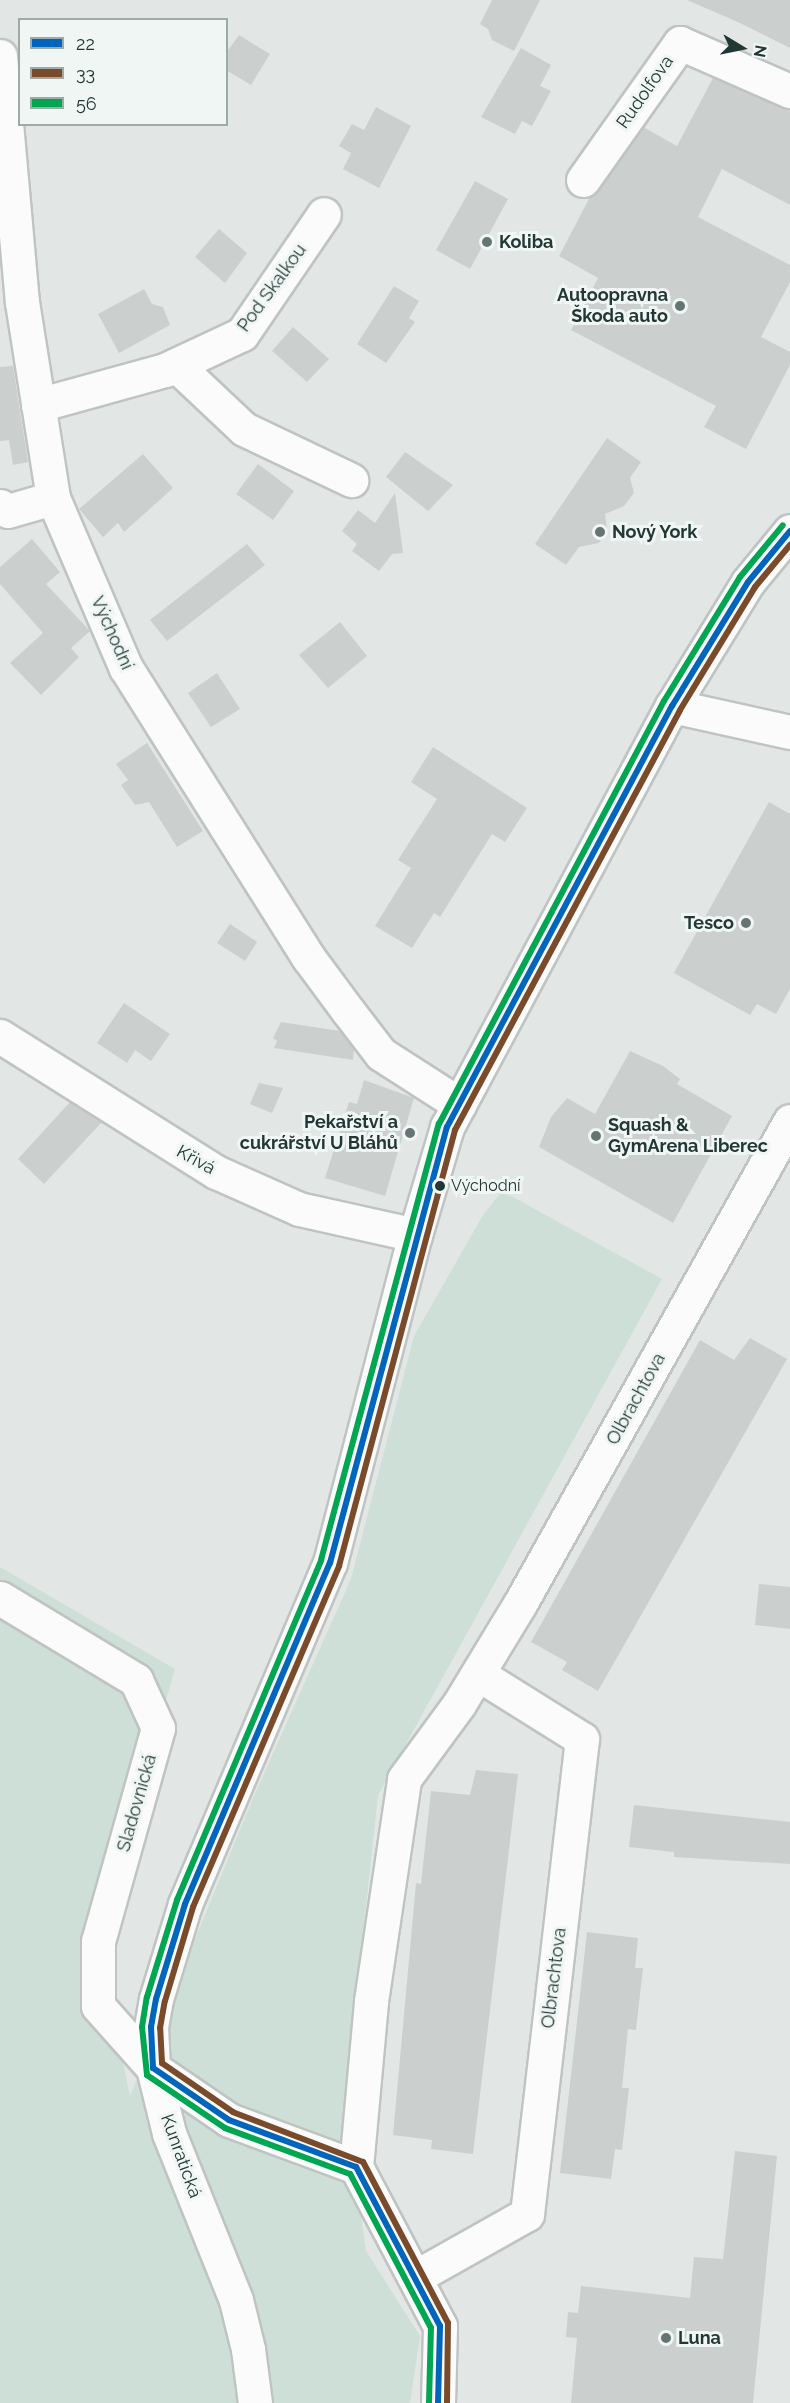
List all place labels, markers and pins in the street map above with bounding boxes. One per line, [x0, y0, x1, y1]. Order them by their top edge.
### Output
place label: Koliba [499, 231, 553, 253]
marker: Koliba [480, 235, 494, 249]
place label: Autoopravna Škoda auto [557, 285, 668, 328]
marker: Autoopravna Škoda auto [673, 299, 687, 313]
place label: Nový York [612, 521, 698, 543]
marker: Nový York [593, 525, 607, 539]
place label: Tesco [684, 912, 734, 934]
marker: Tesco [739, 916, 753, 930]
place label: Pekařství a cukrářství U Bláhů [240, 1112, 398, 1154]
place label: Squash & GymArena Liberec [608, 1115, 768, 1158]
marker: Pekařství a cukrářství U Bláhů [403, 1126, 417, 1140]
marker: Squash & GymArena Liberec [589, 1129, 603, 1143]
place label: Východní [451, 1176, 520, 1196]
marker: Východní [434, 1180, 446, 1192]
place label: Luna [678, 2327, 721, 2349]
marker: Luna [659, 2331, 673, 2345]

